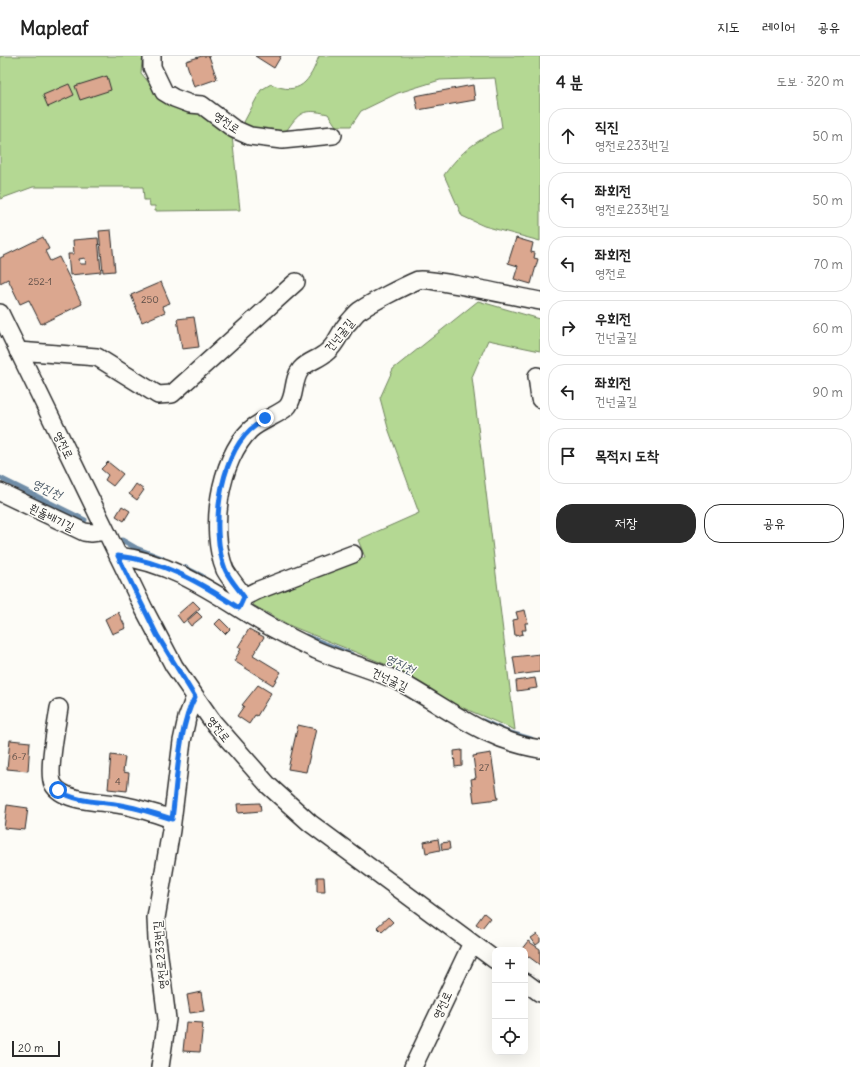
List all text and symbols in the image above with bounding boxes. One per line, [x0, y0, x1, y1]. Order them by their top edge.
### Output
text: Mapleaf [20, 16, 89, 40]
text: 지도 [717, 18, 740, 36]
text: 레이어 [762, 18, 795, 36]
text: 공유 [817, 18, 840, 36]
text: 4 분 [556, 71, 584, 93]
text: 도보 · 320 m [776, 73, 844, 90]
street label: 영전로 [211, 108, 243, 136]
text: 직진 [595, 117, 619, 136]
icon: ahead [557, 125, 579, 147]
text: 50 m [812, 128, 843, 145]
text: 영전로233번길 [595, 137, 669, 154]
text: 좌회전 [595, 181, 631, 200]
icon: left [557, 189, 579, 211]
text: 50 m [812, 192, 843, 209]
text: 영전로233번길 [595, 201, 669, 218]
text: 좌회전 [595, 245, 631, 264]
icon: left [557, 253, 579, 275]
text: 70 m [814, 256, 843, 273]
text: 영전로 [595, 265, 626, 282]
house number: 252-1 [28, 275, 52, 288]
house number: 250 [141, 293, 159, 306]
text: 우회전 [595, 309, 631, 328]
street label: 건넌굴길 [321, 315, 357, 355]
icon: right [557, 317, 579, 339]
text: 60 m [812, 320, 843, 337]
text: 건넌굴길 [595, 329, 637, 346]
text: 좌회전 [595, 373, 631, 392]
icon: left [557, 381, 579, 403]
text: 90 m [812, 384, 843, 401]
text: 건넌굴길 [595, 393, 637, 410]
route end [256, 409, 274, 427]
street label: 영전로 [51, 429, 77, 461]
icon: arrive [557, 445, 579, 467]
text: 목적지 도착 [595, 446, 659, 465]
water label: 영진천 [29, 474, 66, 504]
street label: 흰돌배기길 [27, 500, 77, 534]
button: 저장 [556, 504, 696, 543]
button: 공유 [704, 504, 844, 543]
water label: 영진천 [382, 649, 419, 679]
street label: 건넌굴길 [369, 664, 411, 694]
street label: 영전로 [204, 713, 234, 745]
house number: 6-7 [12, 750, 26, 763]
house number: 27 [479, 761, 489, 774]
house number: 4 [115, 775, 121, 788]
route start [49, 781, 67, 799]
street label: 영전로233번길 [150, 920, 170, 990]
map controls [492, 947, 528, 1055]
button: + [492, 947, 528, 983]
button: − [492, 983, 528, 1019]
street label: 영전로 [429, 989, 455, 1021]
button: locate [492, 1019, 528, 1055]
scale bar [12, 1039, 60, 1058]
text: 20 m [18, 1041, 44, 1055]

